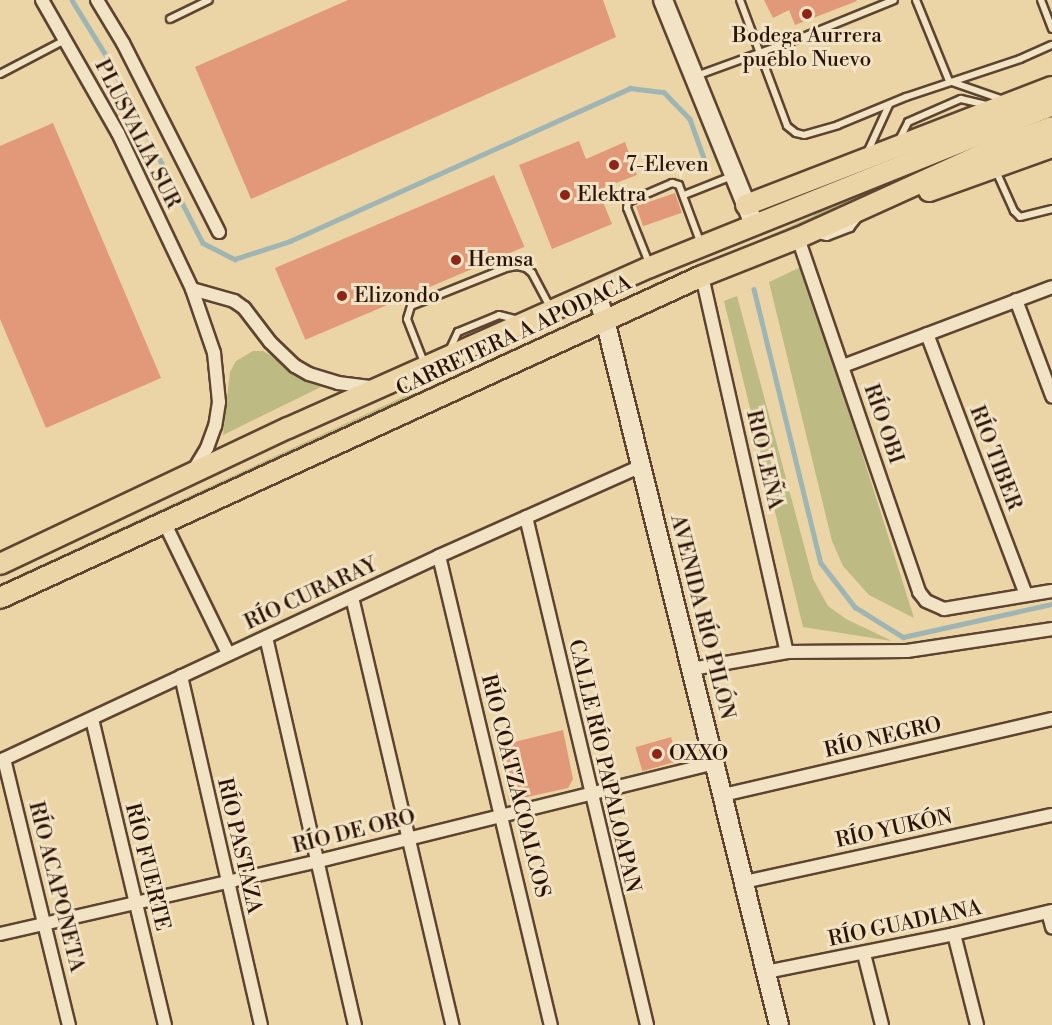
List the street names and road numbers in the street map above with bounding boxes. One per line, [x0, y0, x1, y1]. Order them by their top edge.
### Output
street label: PLUSVALIA SUR [89, 55, 185, 213]
street label: CARRETERA A APODACA [392, 270, 636, 402]
street label: RÍO OBI [858, 381, 908, 467]
street label: RÍO TIBER [964, 402, 1026, 514]
street label: RIO LEÑA [740, 408, 788, 512]
street label: AVENIDA RÍO PILÓN [664, 512, 740, 722]
street label: RÍO CURARAY [241, 552, 381, 636]
street label: CALLE RÍO PAPALOAPAN [563, 637, 645, 895]
street label: RÍO COATZACOALCOS [475, 672, 555, 900]
street label: RÍO NEGRO [822, 712, 944, 764]
street label: RÍO PASTAZA [211, 776, 267, 916]
street label: RÍO ACAPONETA [23, 799, 89, 975]
street label: RÍO FUERTE [119, 800, 175, 934]
street label: RÍO YUKÓN [833, 804, 955, 854]
street label: RÍO DE ORO [290, 805, 418, 859]
street label: RÍO GUADIANA [826, 895, 984, 953]

